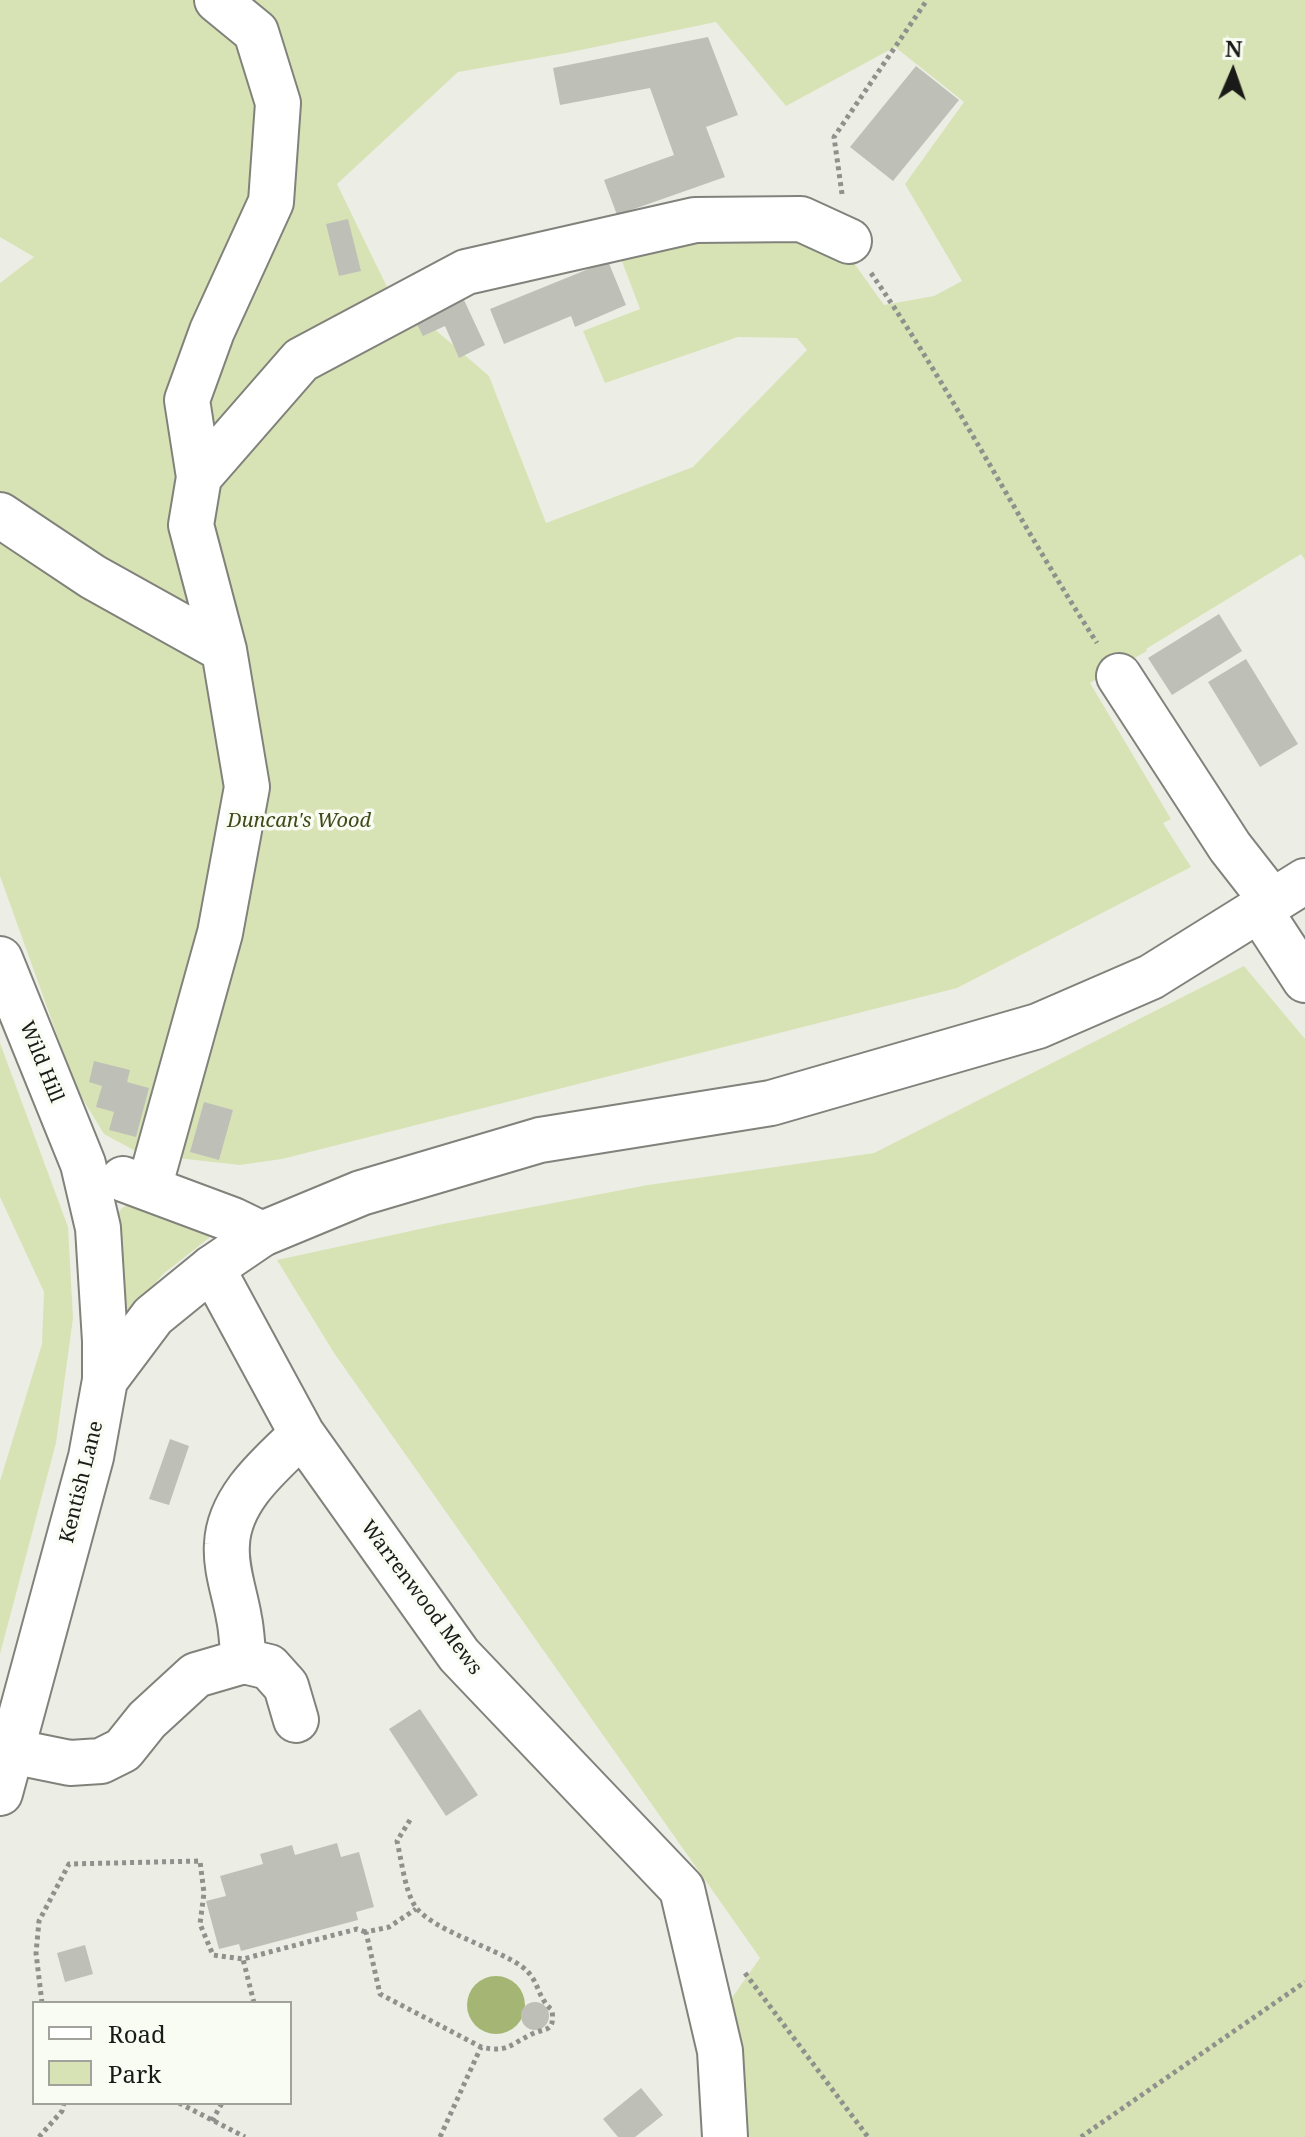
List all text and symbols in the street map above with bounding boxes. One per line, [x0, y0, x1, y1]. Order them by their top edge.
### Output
north arrow [1193, 32, 1273, 112]
text: N [1225, 33, 1243, 63]
park label: Duncan's Wood [227, 809, 371, 833]
street label: Wild Hill [14, 1018, 68, 1106]
street label: Kentish Lane [55, 1419, 109, 1545]
street label: Warrenwood Mews [355, 1516, 487, 1680]
legend [32, 2001, 292, 2105]
text: Road [108, 2017, 166, 2050]
text: Park [108, 2057, 161, 2090]

